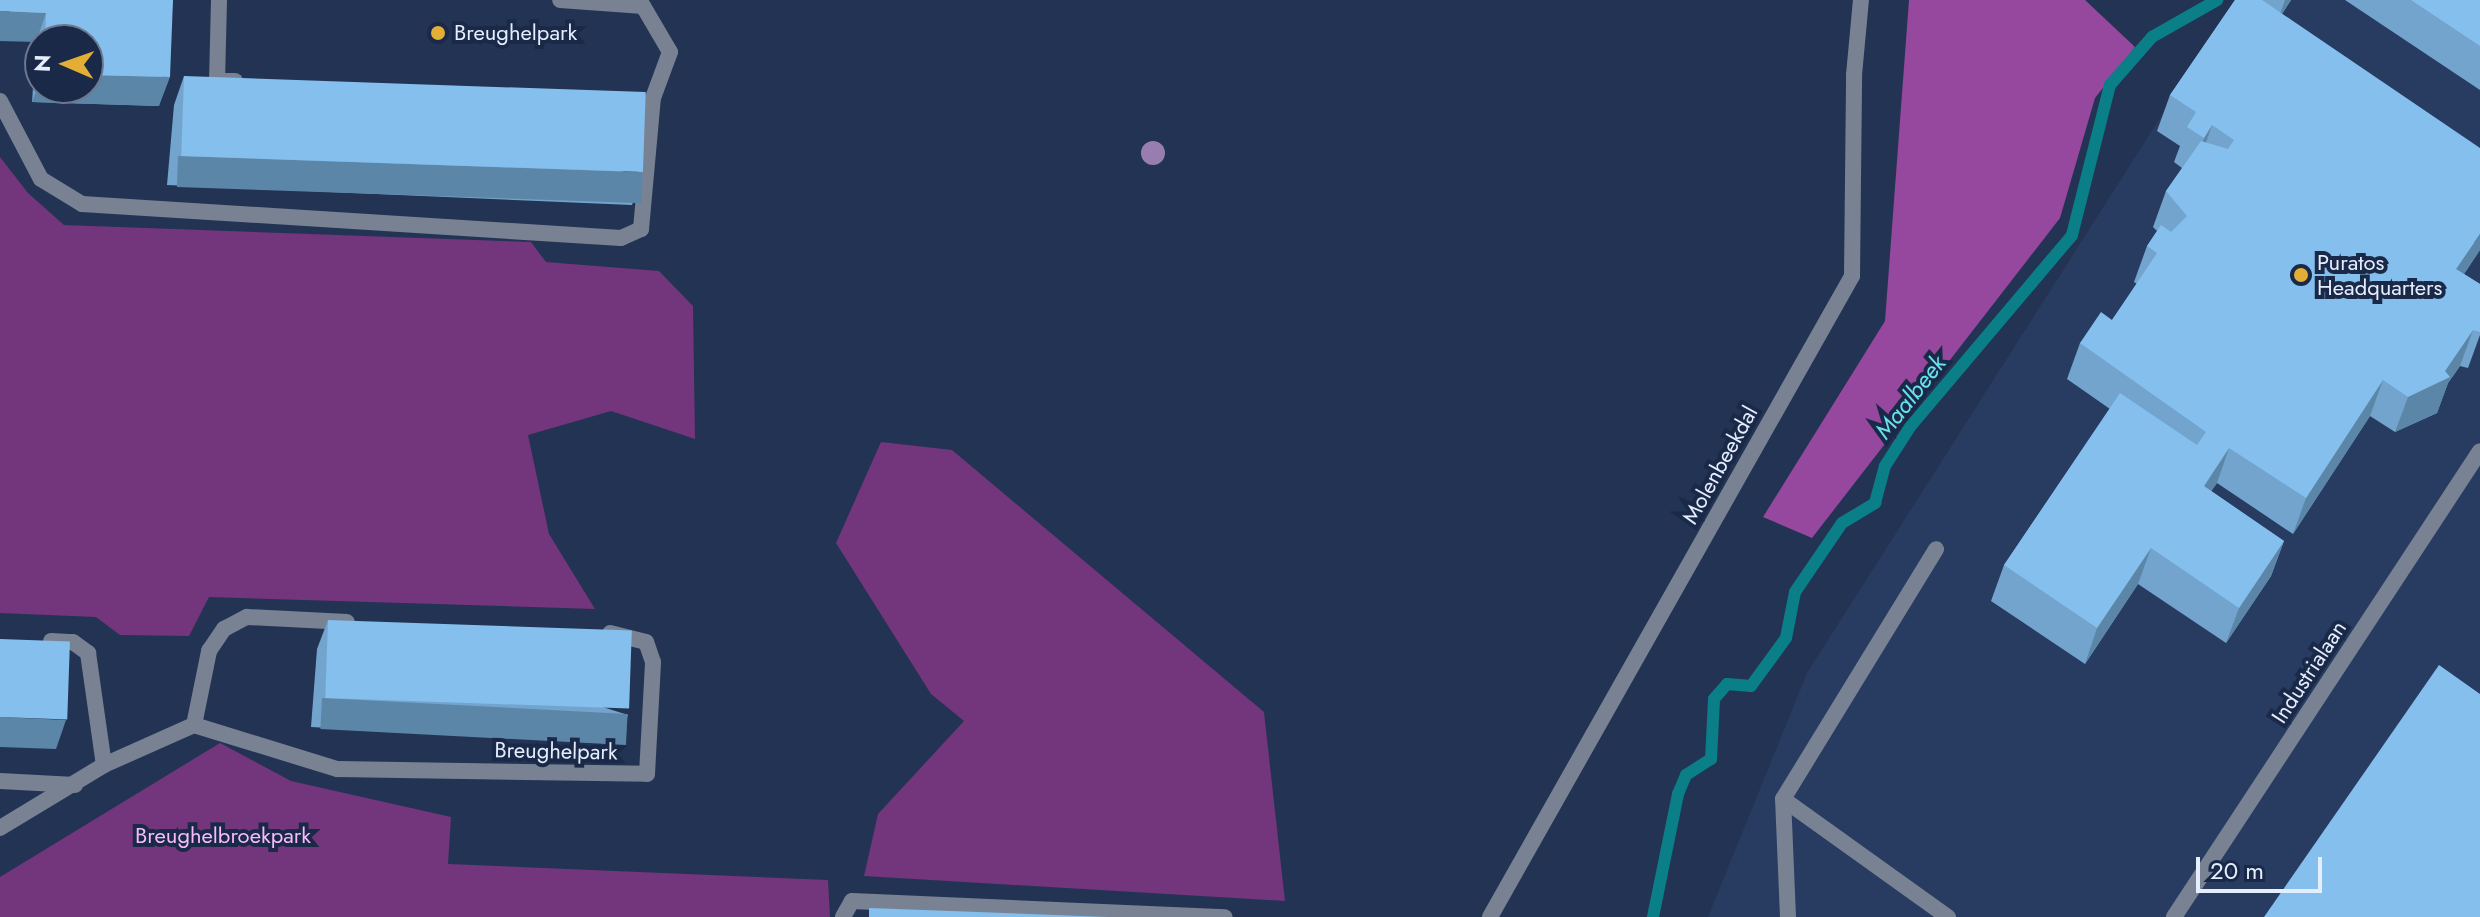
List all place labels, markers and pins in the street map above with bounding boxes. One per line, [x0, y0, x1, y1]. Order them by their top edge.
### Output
place label: Breughelpark [454, 20, 577, 46]
marker: Breughelpark [429, 24, 447, 42]
place label: Puratos Headquarters [2317, 249, 2442, 300]
marker: Puratos Headquarters [2292, 266, 2310, 284]

